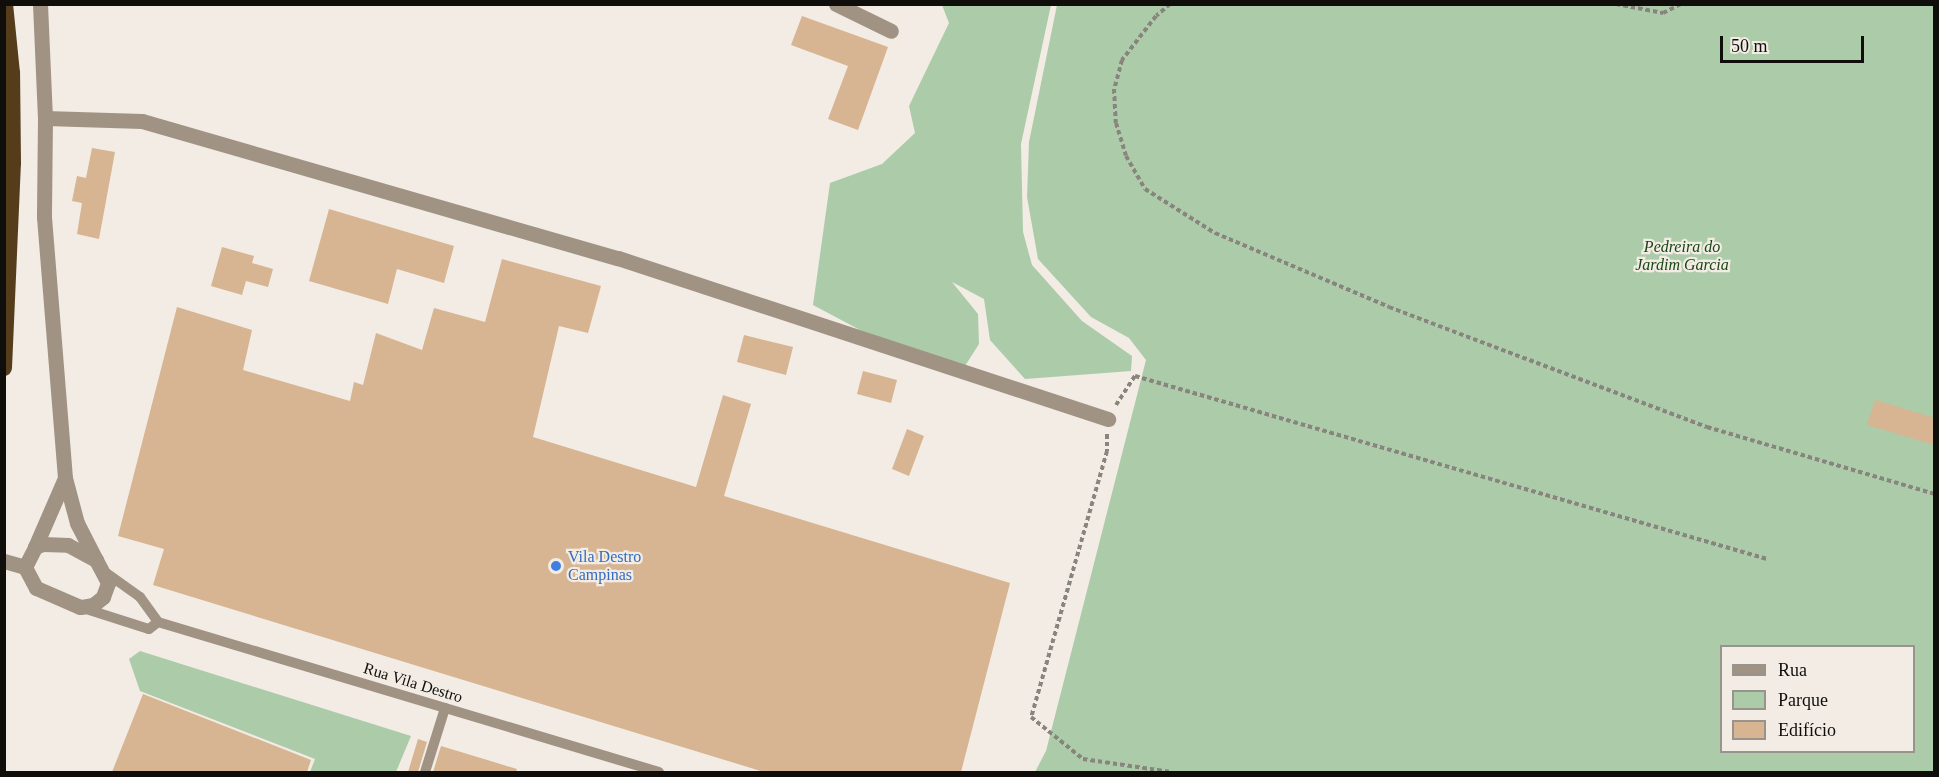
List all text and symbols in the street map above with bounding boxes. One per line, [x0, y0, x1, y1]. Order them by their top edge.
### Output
scale bar [1723, 24, 1867, 62]
text: 50 m [1731, 36, 1768, 56]
park label: Pedreira do Jardim Garcia [1635, 237, 1729, 275]
place label: Vila Destro Campinas [568, 547, 641, 585]
marker: Vila Destro Campinas [549, 559, 563, 573]
legend [1720, 645, 1915, 753]
street label: Rua Vila Destro [361, 659, 465, 707]
text: Rua [1778, 660, 1807, 680]
text: Parque [1778, 690, 1828, 710]
text: Edifício [1778, 720, 1836, 740]

